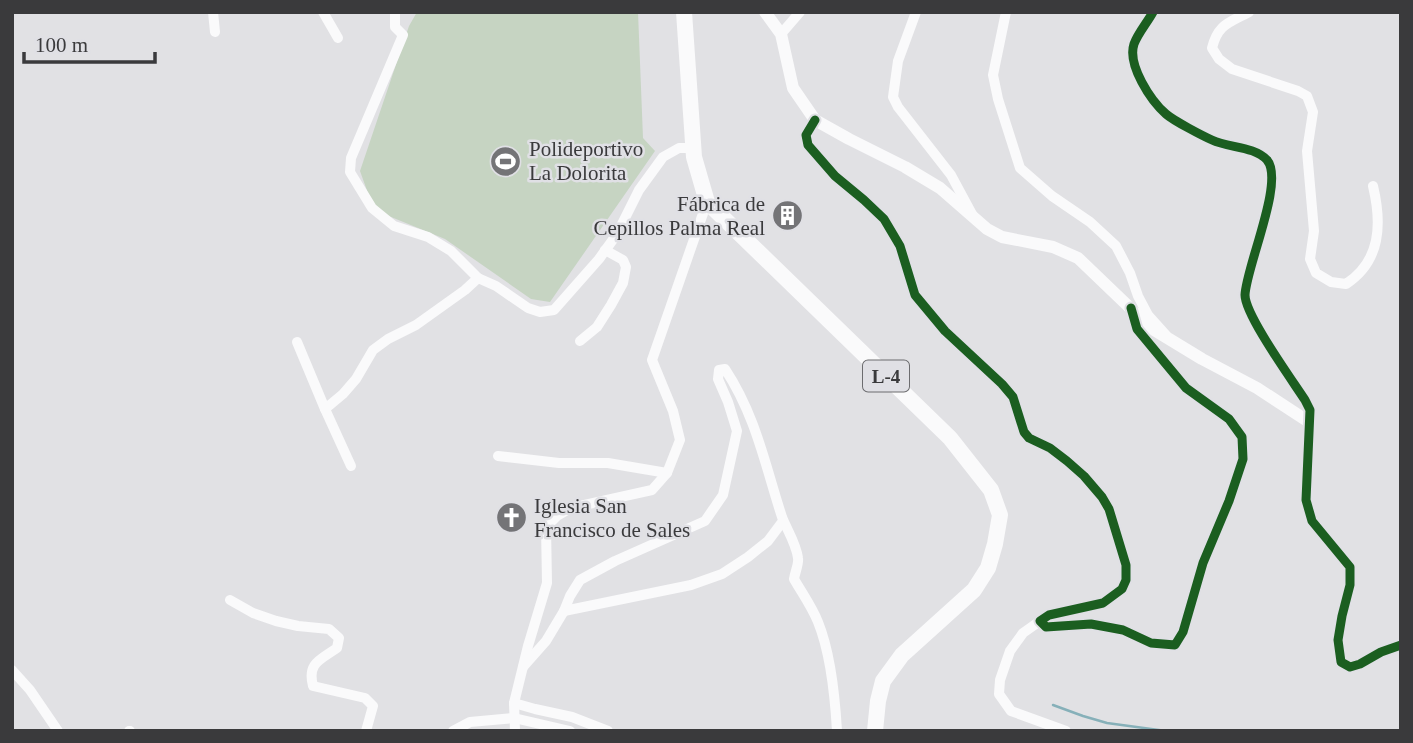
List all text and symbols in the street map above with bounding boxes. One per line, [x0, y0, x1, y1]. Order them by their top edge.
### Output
scale bar [24, 21, 156, 65]
text: 100 m [35, 33, 88, 57]
place label: Polideportivo La Dolorita [529, 137, 643, 185]
sports icon: Polideportivo La Dolorita [489, 144, 523, 178]
place label: Fábrica de Cepillos Palma Real [594, 192, 765, 240]
building icon: Fábrica de Cepillos Palma Real [771, 199, 805, 233]
road number: L-4 [863, 360, 909, 392]
place label: Iglesia San Francisco de Sales [534, 494, 690, 542]
church icon: Iglesia San Francisco de Sales [494, 501, 528, 535]

